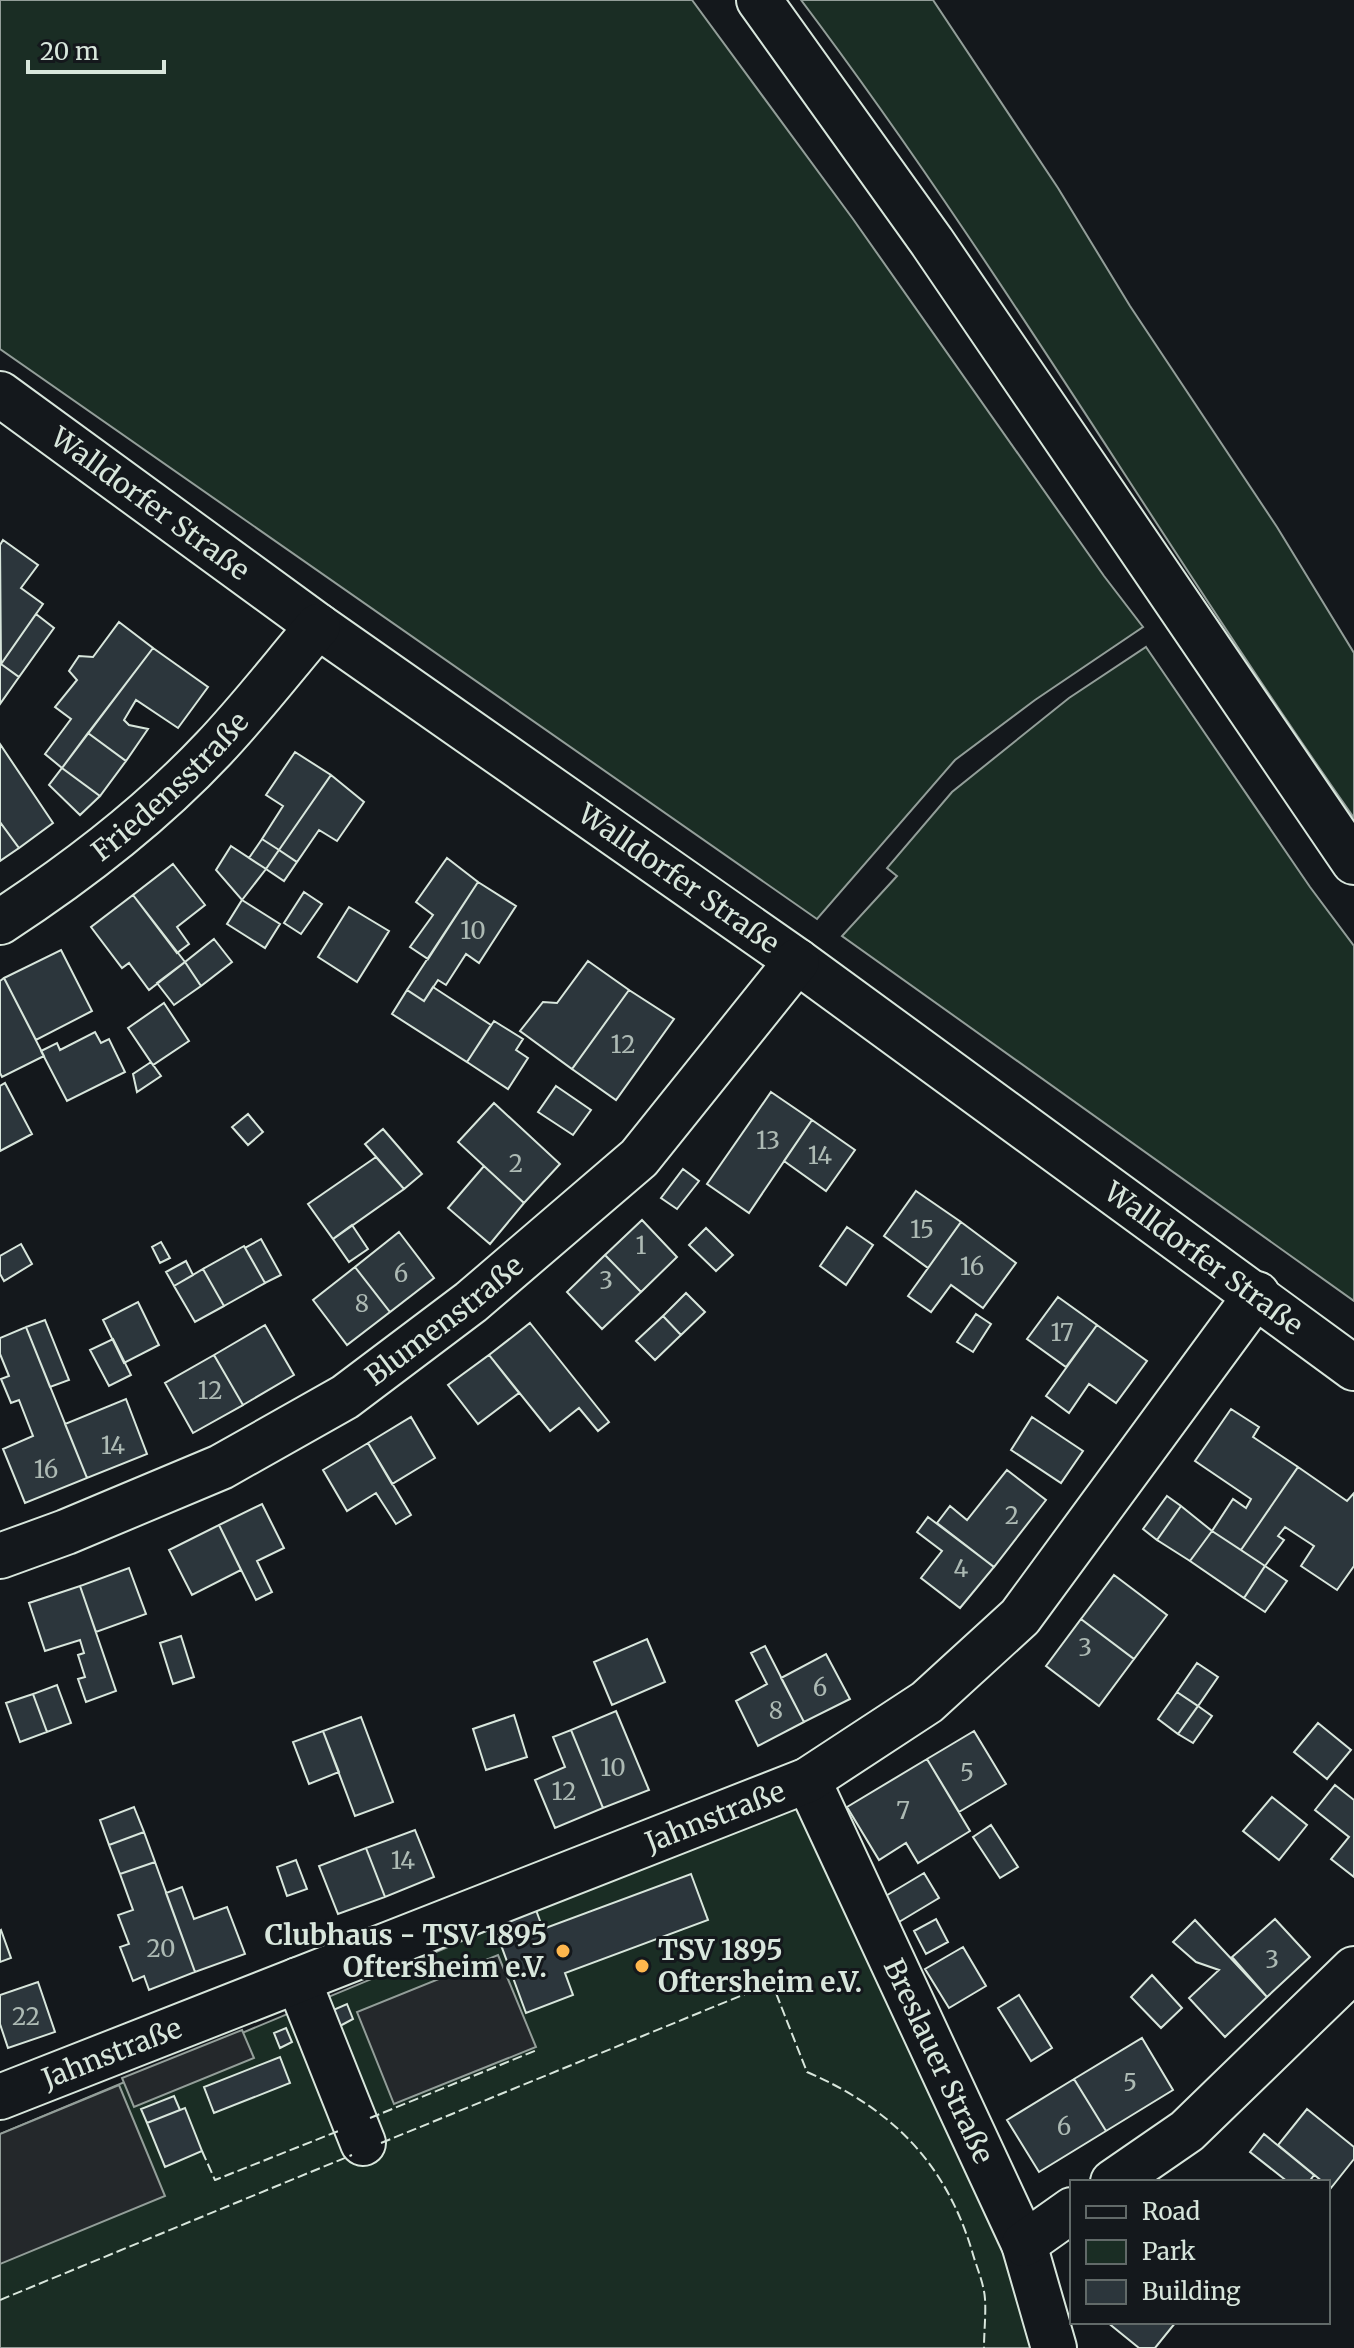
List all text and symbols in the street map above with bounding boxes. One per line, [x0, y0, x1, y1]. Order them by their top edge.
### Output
scale bar [28, 24, 164, 74]
text: 20 m [40, 36, 99, 67]
street label: Walldorfer Straße [43, 419, 257, 588]
street label: Friedensstraße [84, 704, 256, 869]
street label: Walldorfer Straße [570, 795, 786, 961]
house number: 10 [460, 915, 486, 946]
house number: 12 [611, 1029, 635, 1060]
house number: 13 [756, 1125, 780, 1156]
house number: 14 [808, 1140, 832, 1171]
house number: 2 [509, 1148, 523, 1179]
street label: Walldorfer Straße [1097, 1173, 1310, 1343]
house number: 15 [910, 1214, 934, 1245]
house number: 1 [636, 1230, 647, 1261]
street label: Blumenstraße [358, 1247, 530, 1393]
house number: 16 [960, 1251, 984, 1282]
house number: 6 [394, 1258, 408, 1289]
house number: 3 [599, 1265, 613, 1296]
house number: 8 [355, 1288, 369, 1319]
house number: 17 [1050, 1317, 1074, 1348]
house number: 12 [198, 1375, 222, 1406]
house number: 14 [101, 1430, 125, 1461]
house number: 16 [34, 1454, 58, 1485]
house number: 2 [1005, 1500, 1019, 1531]
house number: 4 [954, 1553, 969, 1584]
house number: 3 [1078, 1632, 1092, 1663]
house number: 6 [813, 1672, 827, 1703]
house number: 8 [769, 1695, 783, 1726]
house number: 10 [600, 1752, 626, 1783]
house number: 5 [960, 1757, 974, 1788]
street label: Jahnstraße [639, 1773, 790, 1860]
house number: 12 [552, 1776, 576, 1807]
house number: 7 [896, 1795, 910, 1826]
house number: 14 [391, 1845, 415, 1876]
place label: Clubhaus - TSV 1895 Oftersheim e.V. [265, 1917, 547, 1985]
place label: TSV 1895 Oftersheim e.V. [658, 1932, 862, 2000]
house number: 20 [146, 1933, 176, 1964]
marker: Clubhaus - TSV 1895 Oftersheim e.V. [554, 1942, 572, 1960]
house number: 3 [1265, 1944, 1279, 1975]
street label: Breslauer Straße [876, 1953, 1002, 2169]
marker: TSV 1895 Oftersheim e.V. [633, 1957, 651, 1975]
house number: 22 [12, 2001, 40, 2032]
street label: Jahnstraße [36, 2010, 187, 2097]
house number: 5 [1123, 2067, 1137, 2098]
house number: 6 [1057, 2111, 1071, 2142]
legend [1070, 2180, 1330, 2324]
text: Road [1142, 2196, 1200, 2227]
text: Park [1142, 2236, 1196, 2267]
text: Building [1142, 2276, 1241, 2307]

